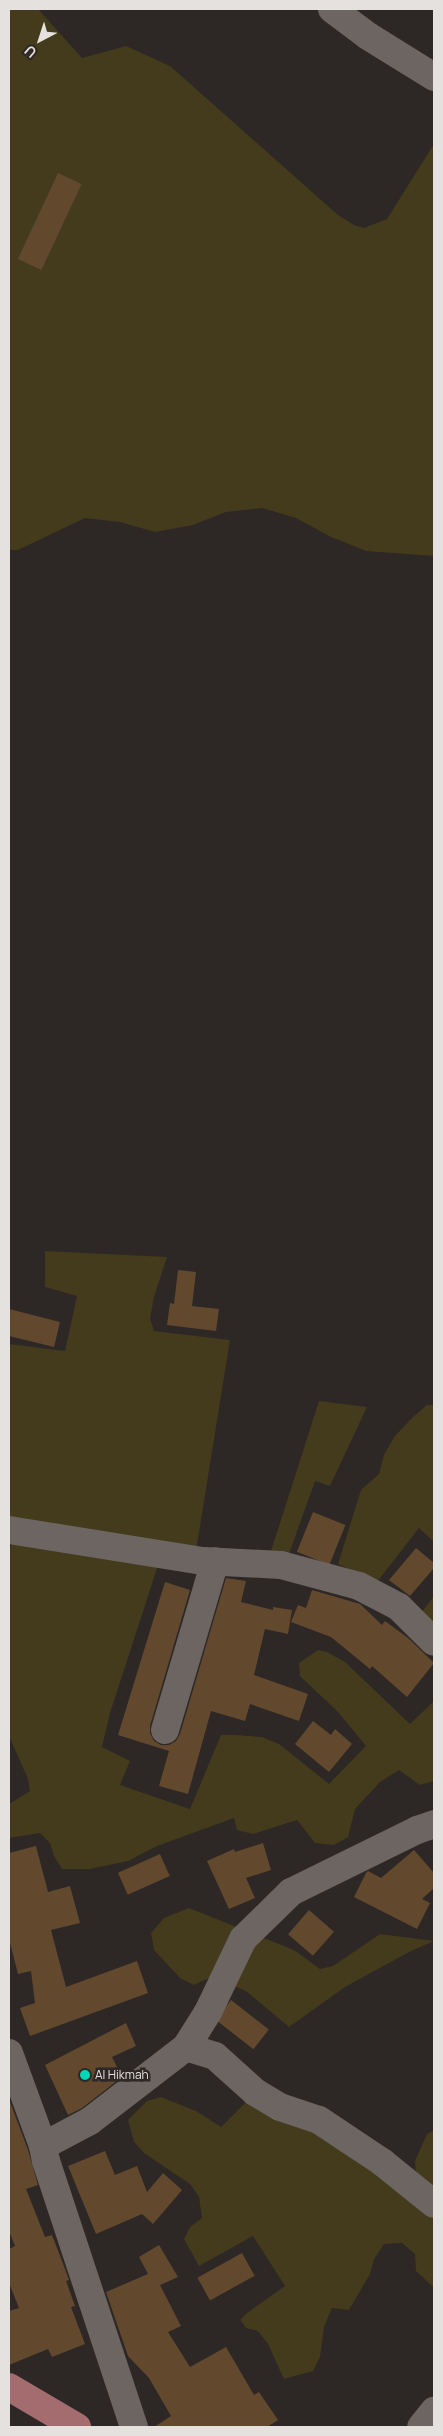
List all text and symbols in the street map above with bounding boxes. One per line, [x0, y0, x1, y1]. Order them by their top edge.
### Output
north arrow [15, 15, 65, 65]
text: U [20, 41, 40, 62]
place label: Al Hikmah [95, 2068, 149, 2082]
marker: Al Hikmah [79, 2069, 91, 2081]

